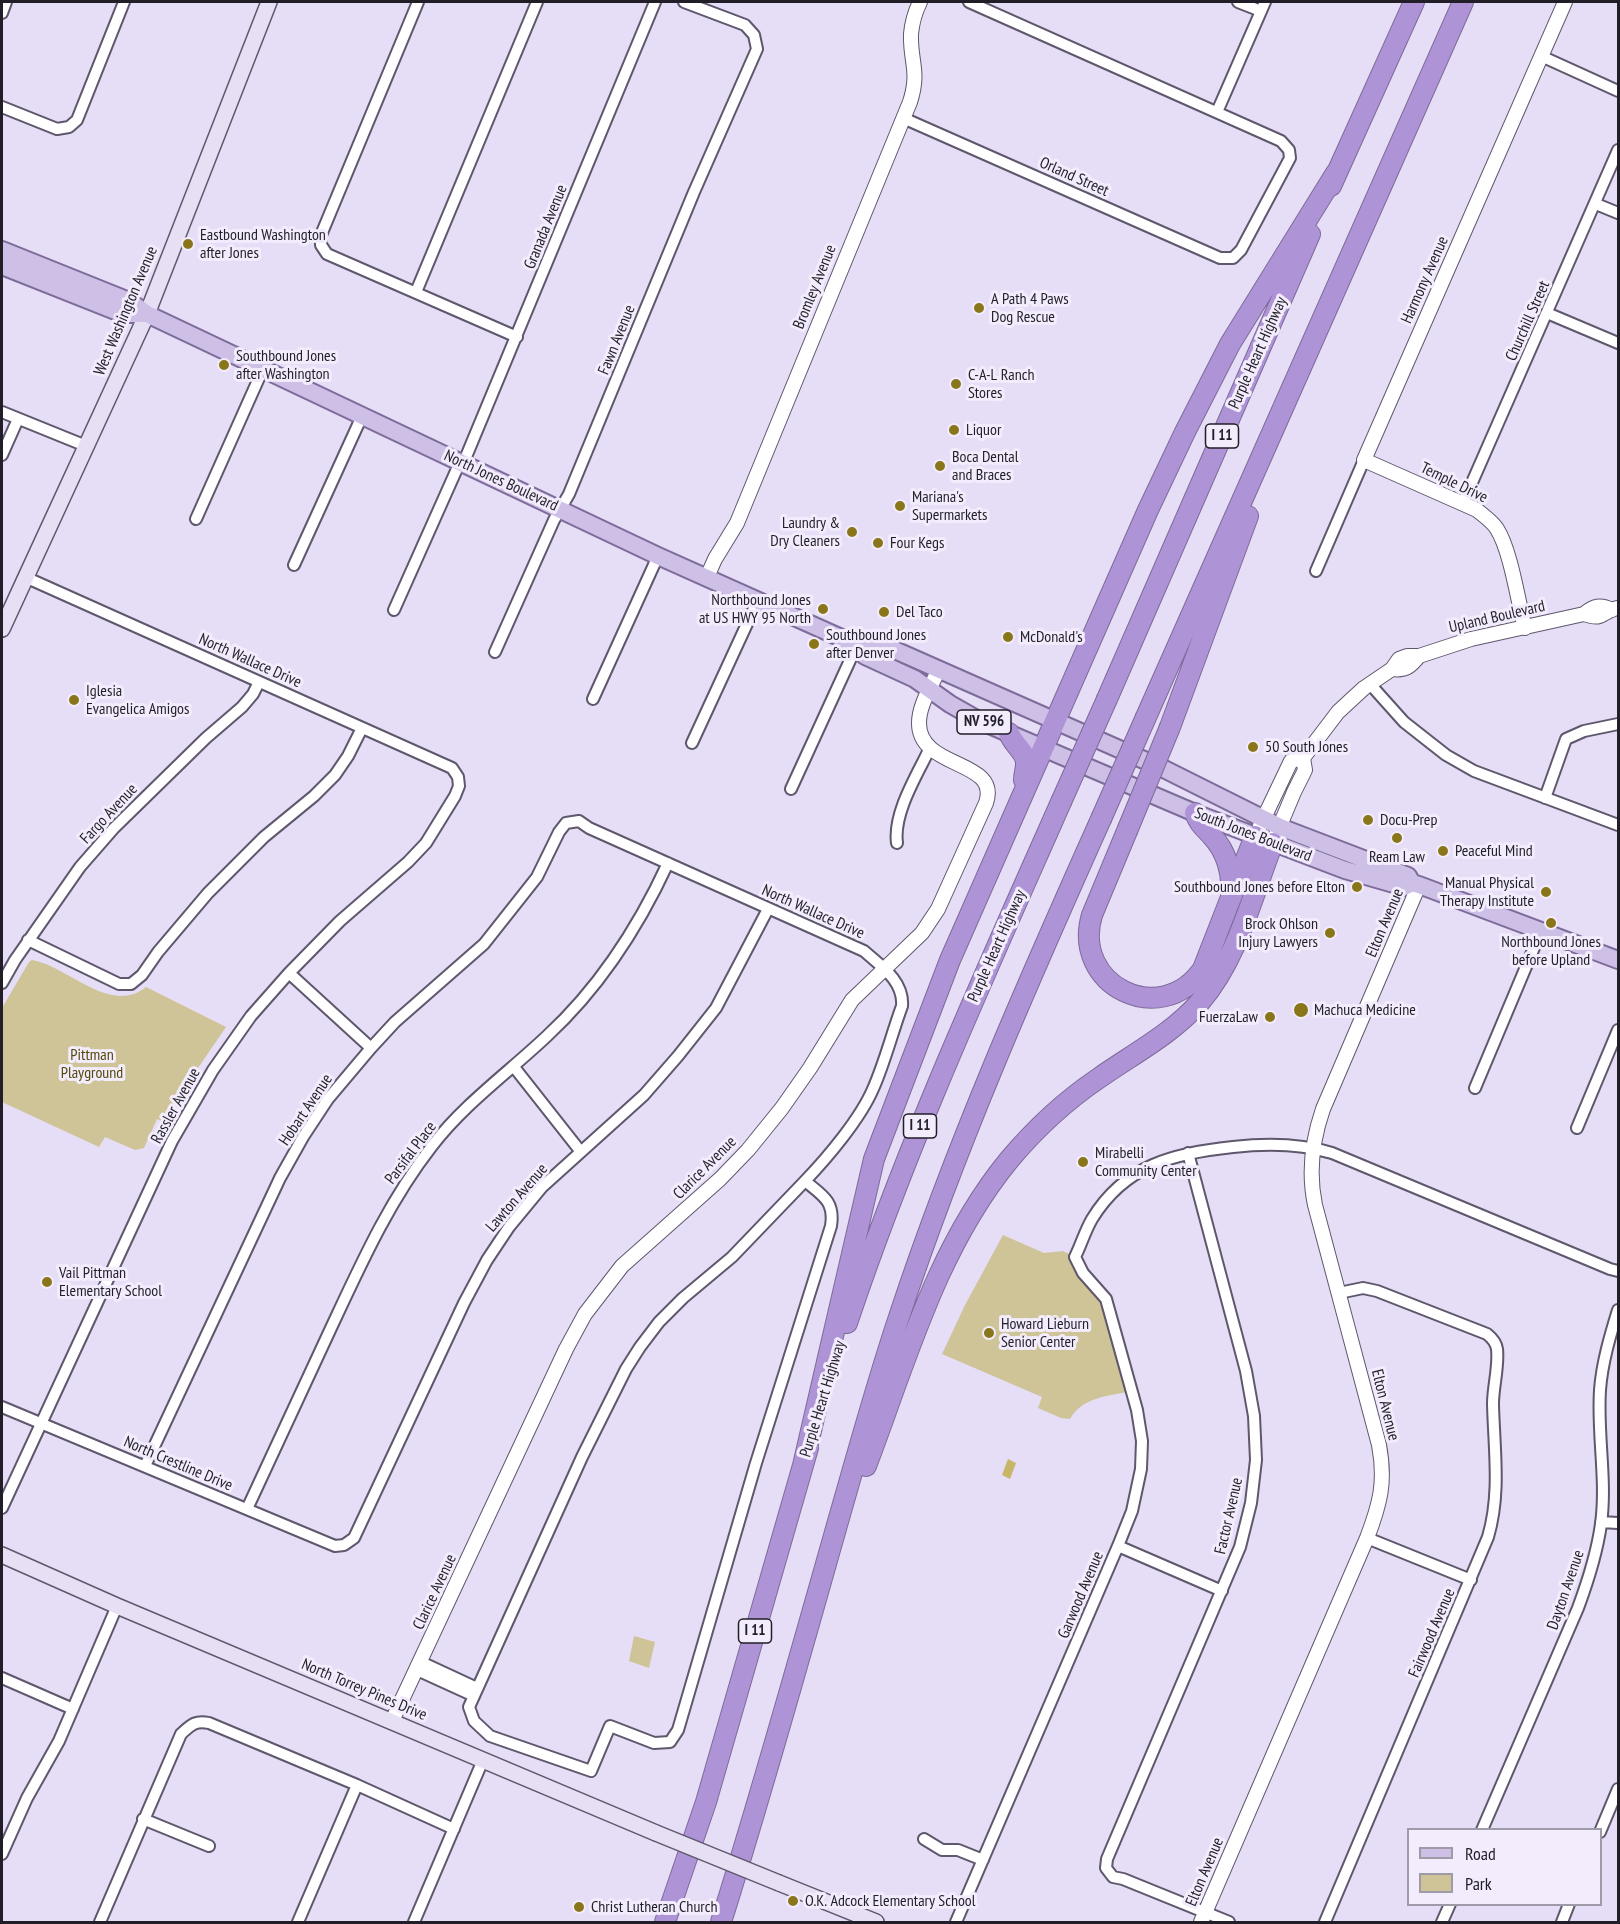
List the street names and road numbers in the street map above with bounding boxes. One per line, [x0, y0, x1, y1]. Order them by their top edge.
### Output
street label: Orland Street [1036, 153, 1112, 201]
street label: Granada Avenue [520, 182, 572, 272]
street label: Harmony Avenue [1397, 233, 1453, 327]
street label: Bromley Avenue [789, 242, 841, 332]
street label: West Washington Avenue [90, 243, 162, 379]
street label: Churchill Street [1502, 278, 1554, 364]
street label: Purple Heart Highway [1225, 294, 1291, 412]
street label: Fawn Avenue [594, 302, 640, 378]
road number: I 11 [1206, 424, 1238, 448]
street label: North Jones Boulevard [441, 446, 561, 516]
street label: Temple Drive [1417, 459, 1491, 507]
street label: Upland Boulevard [1447, 597, 1547, 637]
street label: North Wallace Drive [196, 630, 304, 692]
road number: NV 596 [957, 710, 1011, 734]
street label: Fargo Avenue [76, 780, 142, 848]
street label: South Jones Boulevard [1192, 804, 1314, 866]
street label: North Wallace Drive [759, 881, 867, 943]
street label: Elton Avenue [1362, 886, 1408, 960]
street label: Purple Heart Highway [964, 887, 1030, 1005]
street label: Rassler Avenue [147, 1065, 205, 1147]
street label: Hobart Avenue [275, 1071, 337, 1149]
road number: I 11 [904, 1114, 936, 1138]
street label: Parsifal Place [381, 1118, 441, 1188]
street label: Clarice Avenue [670, 1133, 740, 1203]
street label: Lawton Avenue [482, 1160, 552, 1236]
street label: Purple Heart Highway [796, 1338, 850, 1460]
street label: Elton Avenue [1367, 1367, 1403, 1443]
street label: North Crestline Drive [121, 1432, 235, 1496]
street label: Factor Avenue [1211, 1476, 1247, 1556]
street label: Dayton Avenue [1543, 1548, 1589, 1632]
street label: Garwood Avenue [1054, 1549, 1108, 1641]
street label: Clarice Avenue [409, 1551, 461, 1633]
street label: Fairwood Avenue [1405, 1586, 1459, 1680]
road number: I 11 [738, 1619, 771, 1643]
street label: North Torrey Pines Drive [298, 1655, 430, 1725]
street label: Elton Avenue [1182, 1835, 1228, 1909]

